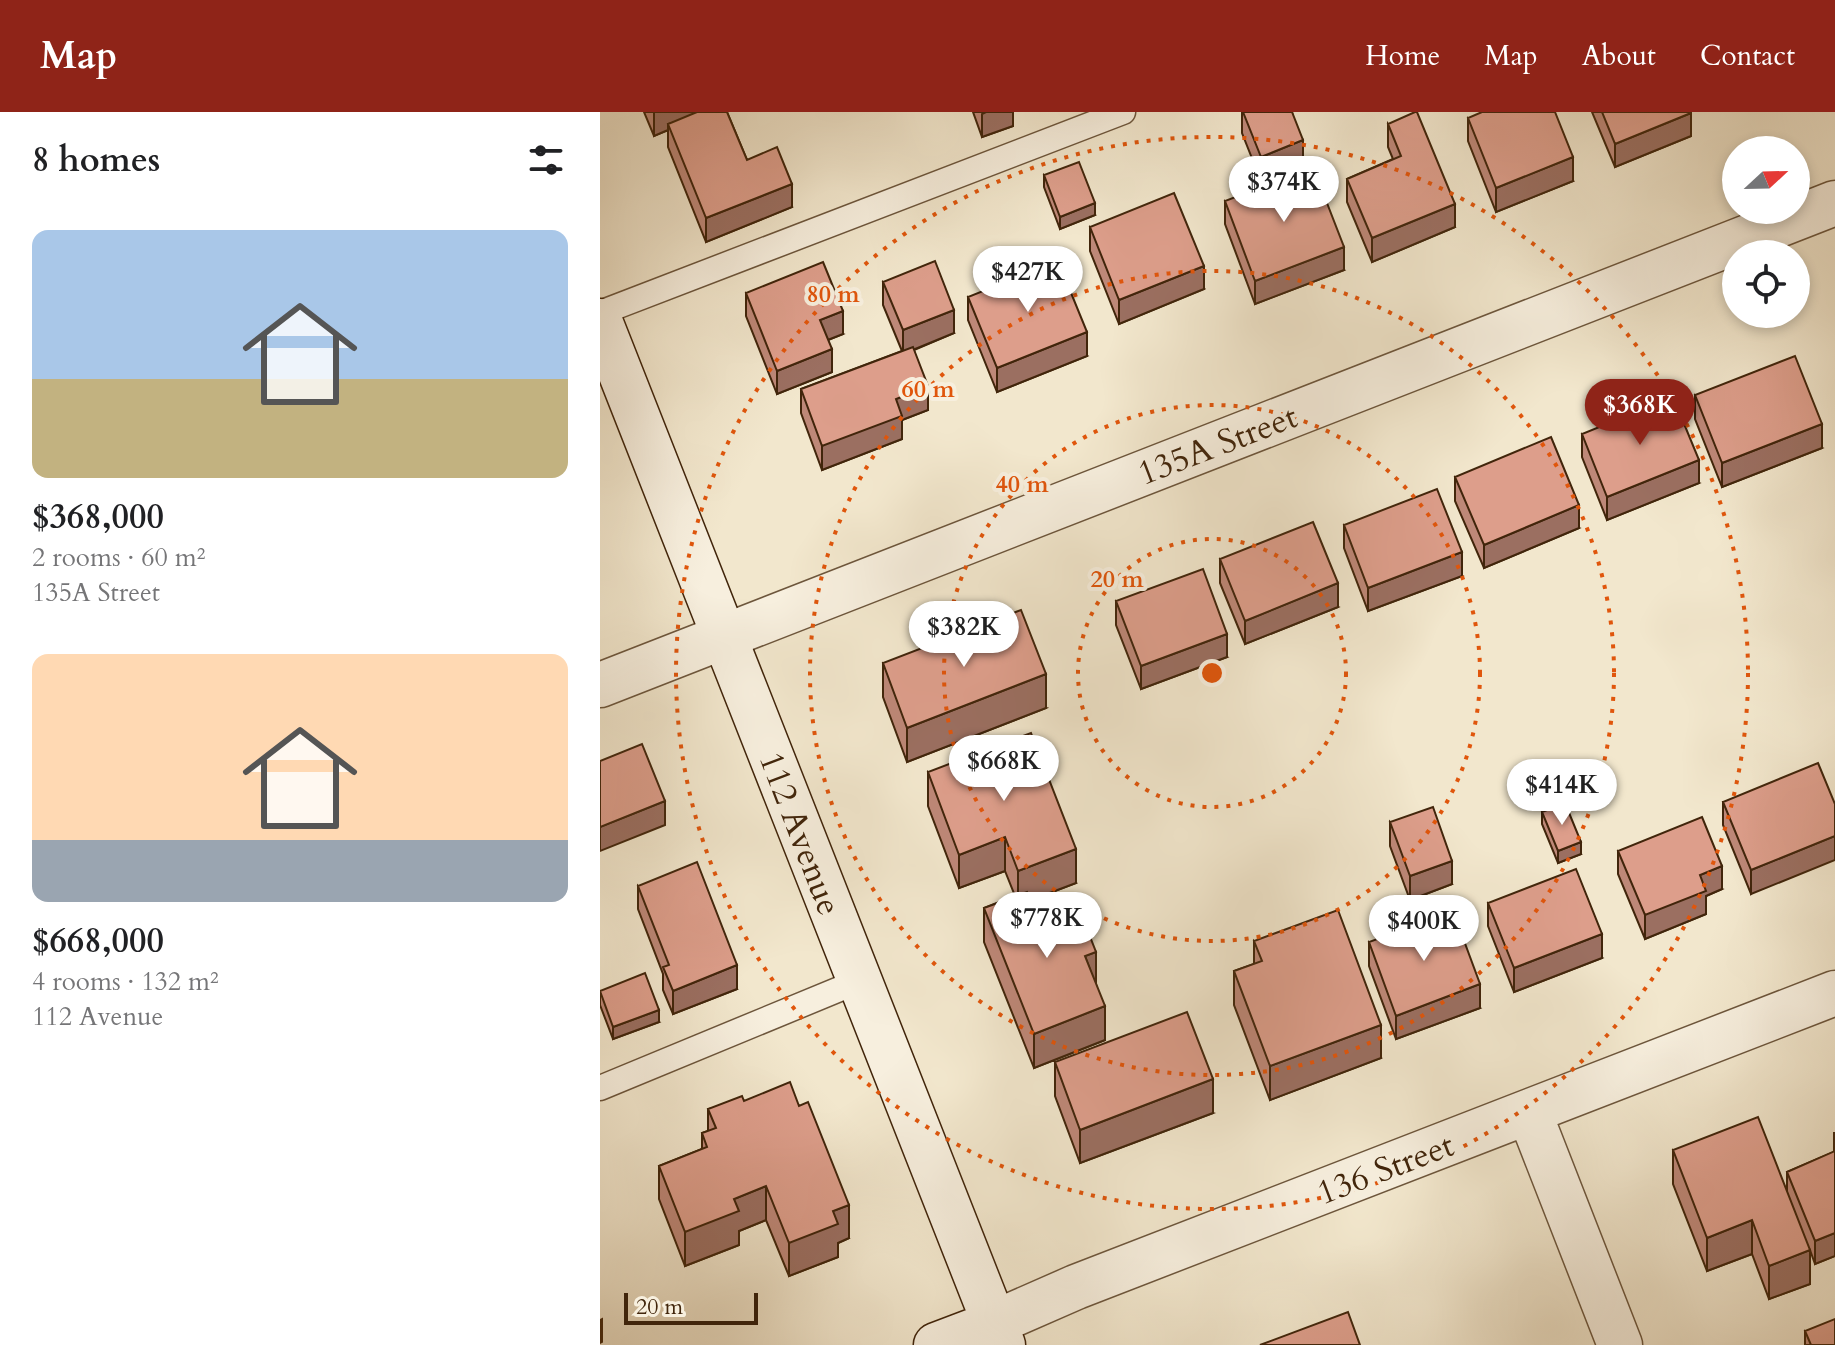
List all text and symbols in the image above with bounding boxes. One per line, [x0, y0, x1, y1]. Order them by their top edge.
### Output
text: Map [40, 30, 117, 82]
text: Home [1365, 37, 1440, 75]
text: Map [1484, 37, 1538, 75]
text: About [1582, 37, 1656, 75]
text: Contact [1700, 37, 1795, 75]
north arrow [1722, 136, 1810, 224]
map controls [1722, 136, 1810, 328]
text: 8 homes [32, 137, 160, 183]
icon: filters [524, 138, 568, 182]
pin: $374K [1228, 156, 1340, 224]
text: $374K [1247, 164, 1321, 199]
button: locate [1722, 240, 1810, 328]
pin: $427K [972, 246, 1084, 314]
text: $427K [991, 254, 1065, 289]
text: 80 m [806, 278, 860, 311]
icon: home [228, 282, 372, 426]
text: 60 m [901, 373, 955, 406]
pin: $368K [1584, 379, 1696, 447]
text: $368K [1603, 387, 1677, 422]
street label: 135A Street [1131, 393, 1304, 496]
text: 40 m [995, 468, 1049, 501]
text: $368,000 [32, 494, 164, 540]
text: 2 rooms · 60 m² [32, 540, 205, 575]
text: 20 m [1090, 563, 1144, 596]
text: 135A Street [32, 575, 160, 610]
pin: $382K [908, 601, 1020, 669]
text: $382K [927, 609, 1001, 644]
centre of rings [1198, 659, 1226, 687]
icon: home [228, 706, 372, 850]
pin: $668K [948, 735, 1060, 803]
text: $668K [967, 743, 1041, 778]
street label: 112 Avenue [748, 745, 852, 922]
pin: $414K [1506, 759, 1618, 827]
text: $414K [1525, 767, 1599, 802]
pin: $778K [991, 892, 1103, 960]
pin: $400K [1368, 895, 1480, 963]
text: $778K [1010, 900, 1084, 935]
text: $400K [1387, 903, 1461, 938]
text: $668,000 [32, 918, 164, 964]
text: 4 rooms · 132 m² [32, 964, 219, 999]
text: 112 Avenue [32, 999, 163, 1034]
street label: 136 Street [1310, 1122, 1461, 1216]
scale bar [624, 1289, 758, 1325]
text: 20 m [636, 1292, 683, 1322]

